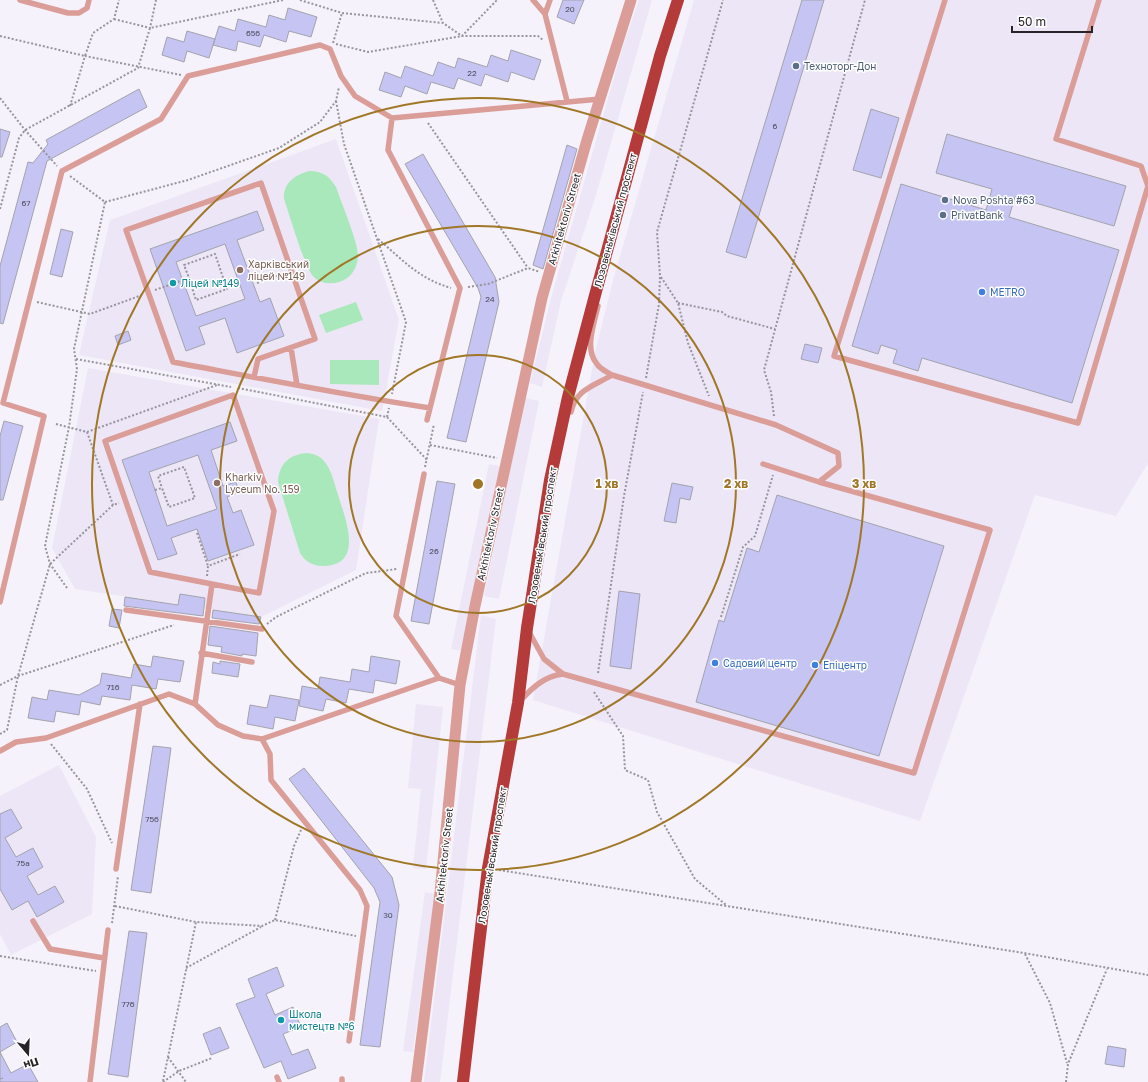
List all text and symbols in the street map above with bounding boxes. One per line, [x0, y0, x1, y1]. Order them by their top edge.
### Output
house number: 20 [565, 4, 575, 14]
scale bar [1012, 8, 1092, 34]
text: 50 m [1018, 14, 1046, 29]
house number: 65б [246, 28, 260, 38]
place label: Техноторг-Дон [804, 60, 876, 72]
marker: Техноторг-Дон [791, 61, 801, 71]
house number: 22 [467, 68, 477, 78]
house number: 6 [773, 121, 778, 131]
street label: Лозовеньківський проспект [591, 151, 639, 288]
street label: Arkhitektoriv Street [545, 172, 583, 266]
place label: Nova Poshta #63 [953, 194, 1035, 206]
marker: Nova Poshta #63 [940, 195, 950, 205]
house number: 67 [21, 198, 31, 208]
place label: PrivatBank [951, 209, 1003, 221]
marker: PrivatBank [938, 210, 948, 220]
place label: Харківський ліцей №149 [248, 258, 309, 282]
marker: Харківський ліцей №149 [235, 265, 245, 275]
place label: Ліцей №149 [181, 277, 239, 289]
marker: Ліцей №149 [168, 278, 178, 288]
place label: METRO [990, 286, 1025, 298]
marker: METRO [977, 287, 987, 297]
house number: 24 [485, 294, 495, 304]
street label: Лозовеньківський проспект [525, 466, 559, 604]
place label: Kharkiv Lyceum No. 159 [225, 471, 300, 495]
text: 1 хв [595, 476, 619, 491]
text: 2 хв [724, 476, 748, 491]
text: 3 хв [852, 476, 876, 491]
centre of rings [471, 477, 485, 491]
marker: Kharkiv Lyceum No. 159 [212, 478, 222, 488]
street label: Arkhitektoriv Street [474, 486, 506, 582]
house number: 26 [429, 546, 439, 556]
place label: Садовий центр [723, 657, 797, 669]
marker: Садовий центр [710, 658, 720, 668]
place label: Епіцентр [823, 659, 867, 671]
marker: Епіцентр [810, 660, 820, 670]
house number: 71б [107, 682, 120, 692]
street label: Лозовеньківський проспект [475, 786, 509, 924]
street label: Arkhitektoriv Street [433, 807, 455, 903]
house number: 75б [145, 814, 159, 824]
house number: 75а [16, 858, 30, 868]
house number: 30 [383, 910, 393, 920]
house number: 77б [121, 999, 135, 1009]
place label: Школа мистецтв №6 [289, 1008, 355, 1032]
marker: Школа мистецтв №6 [276, 1015, 286, 1025]
north arrow [8, 1034, 48, 1074]
text: Пн [22, 1055, 41, 1073]

